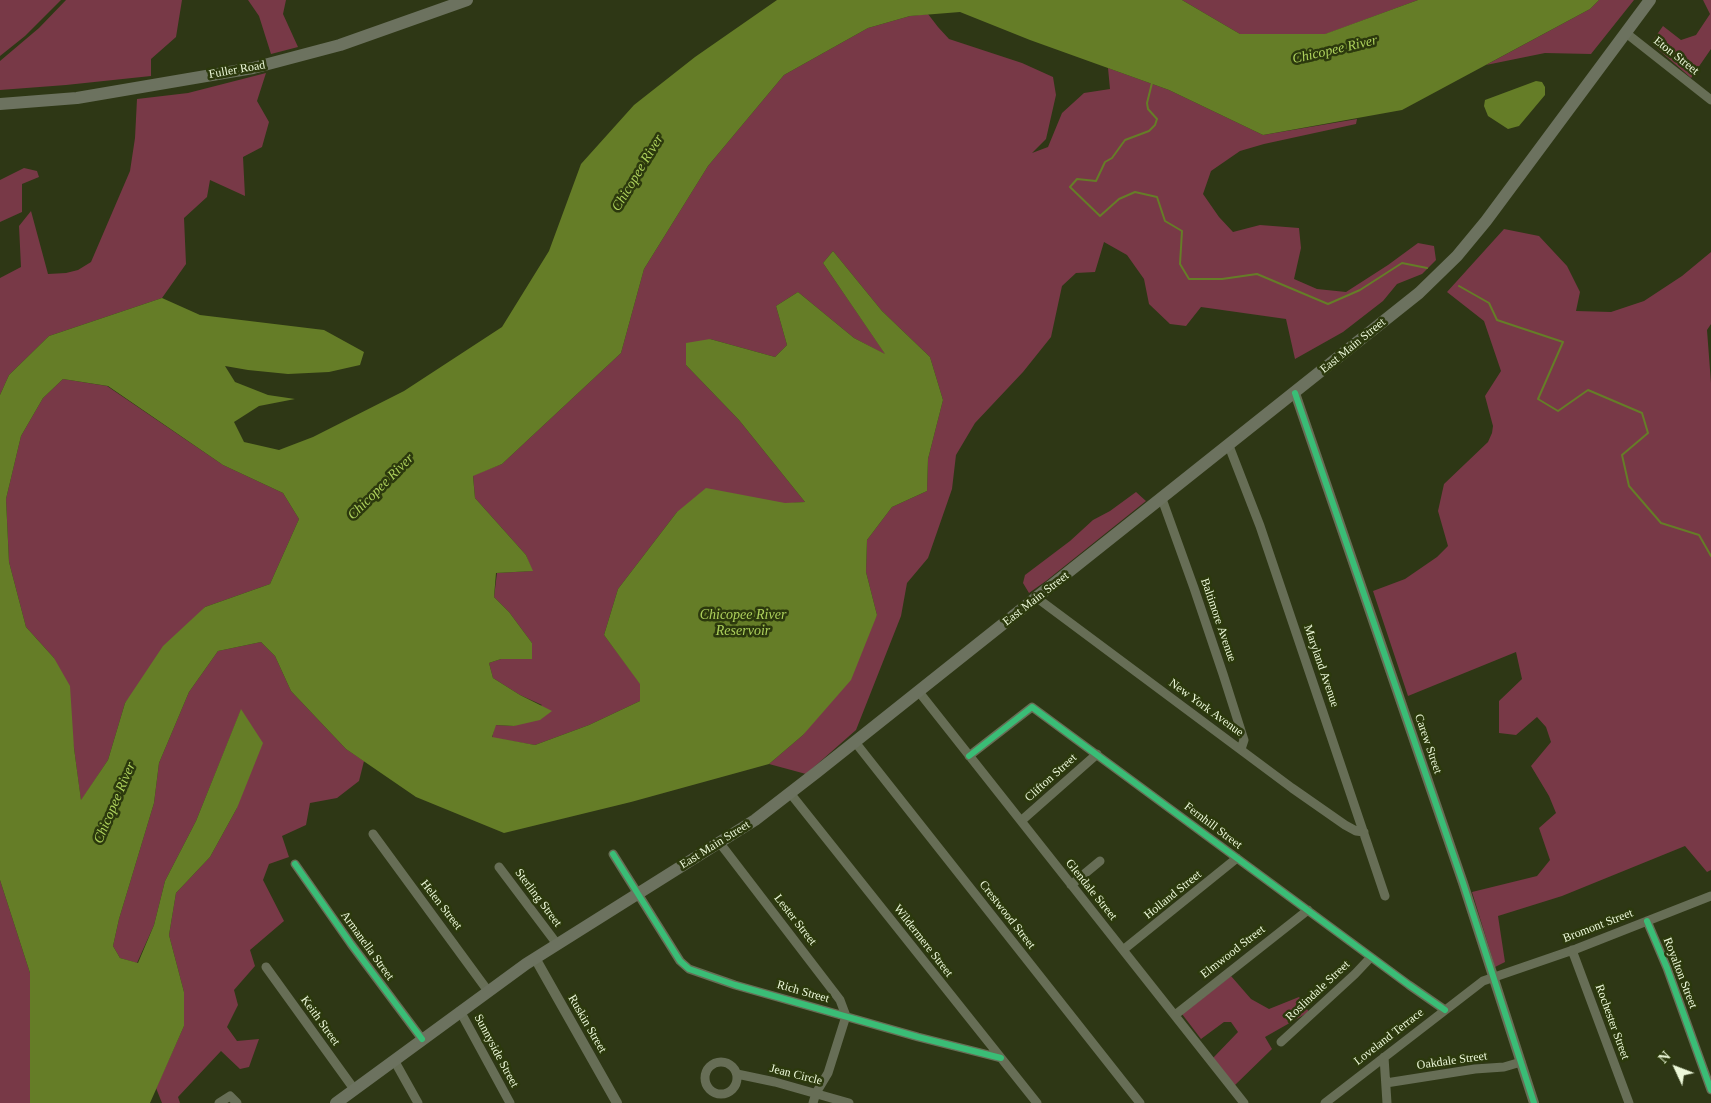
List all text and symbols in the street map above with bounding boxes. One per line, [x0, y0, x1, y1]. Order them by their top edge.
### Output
water label: Chicopee River [1291, 32, 1379, 68]
street label: Eton Street [1650, 34, 1702, 78]
street label: Fuller Road [208, 58, 266, 82]
water label: Chicopee River [608, 132, 668, 214]
street label: East Main Street [1317, 315, 1389, 377]
water label: Chicopee River [344, 450, 418, 524]
street label: East Main Street [1000, 569, 1072, 629]
street label: Baltimore Avenue [1197, 576, 1239, 664]
water label: Chicopee River Reservoir [700, 607, 786, 640]
street label: Maryland Avenue [1300, 623, 1342, 709]
street label: New York Avenue [1166, 676, 1246, 740]
street label: Carew Street [1411, 712, 1445, 776]
street label: Clifton Street [1022, 751, 1080, 805]
water label: Chicopee River [90, 760, 140, 846]
street label: Fernhill Street [1181, 799, 1245, 853]
street label: East Main Street [677, 818, 753, 872]
street label: Glendale Street [1062, 857, 1120, 923]
street label: Sterling Street [511, 866, 565, 930]
street label: Holland Street [1141, 867, 1205, 923]
street label: Helen Street [417, 877, 465, 933]
street label: Crestwood Street [976, 878, 1038, 952]
street label: Lester Street [771, 892, 819, 948]
street label: Wildermere Street [890, 902, 956, 980]
street label: Bromont Street [1561, 906, 1635, 946]
street label: Armanella Street [337, 909, 397, 983]
street label: Elmwood Street [1198, 922, 1268, 982]
street label: Royalton Street [1660, 935, 1700, 1011]
street label: Roslindale Street [1283, 958, 1353, 1024]
street label: Rich Street [775, 978, 831, 1006]
street label: Rochester Street [1592, 982, 1632, 1062]
street label: Ruskin Street [565, 992, 609, 1056]
street label: Keith Street [297, 993, 343, 1049]
street label: Loveland Terrace [1351, 1005, 1427, 1069]
street label: Sunnyside Street [471, 1012, 521, 1090]
north arrow [1651, 1043, 1701, 1093]
street label: Oakdale Street [1416, 1049, 1488, 1073]
text: N [1656, 1049, 1674, 1066]
street label: Jean Circle [768, 1062, 824, 1088]

